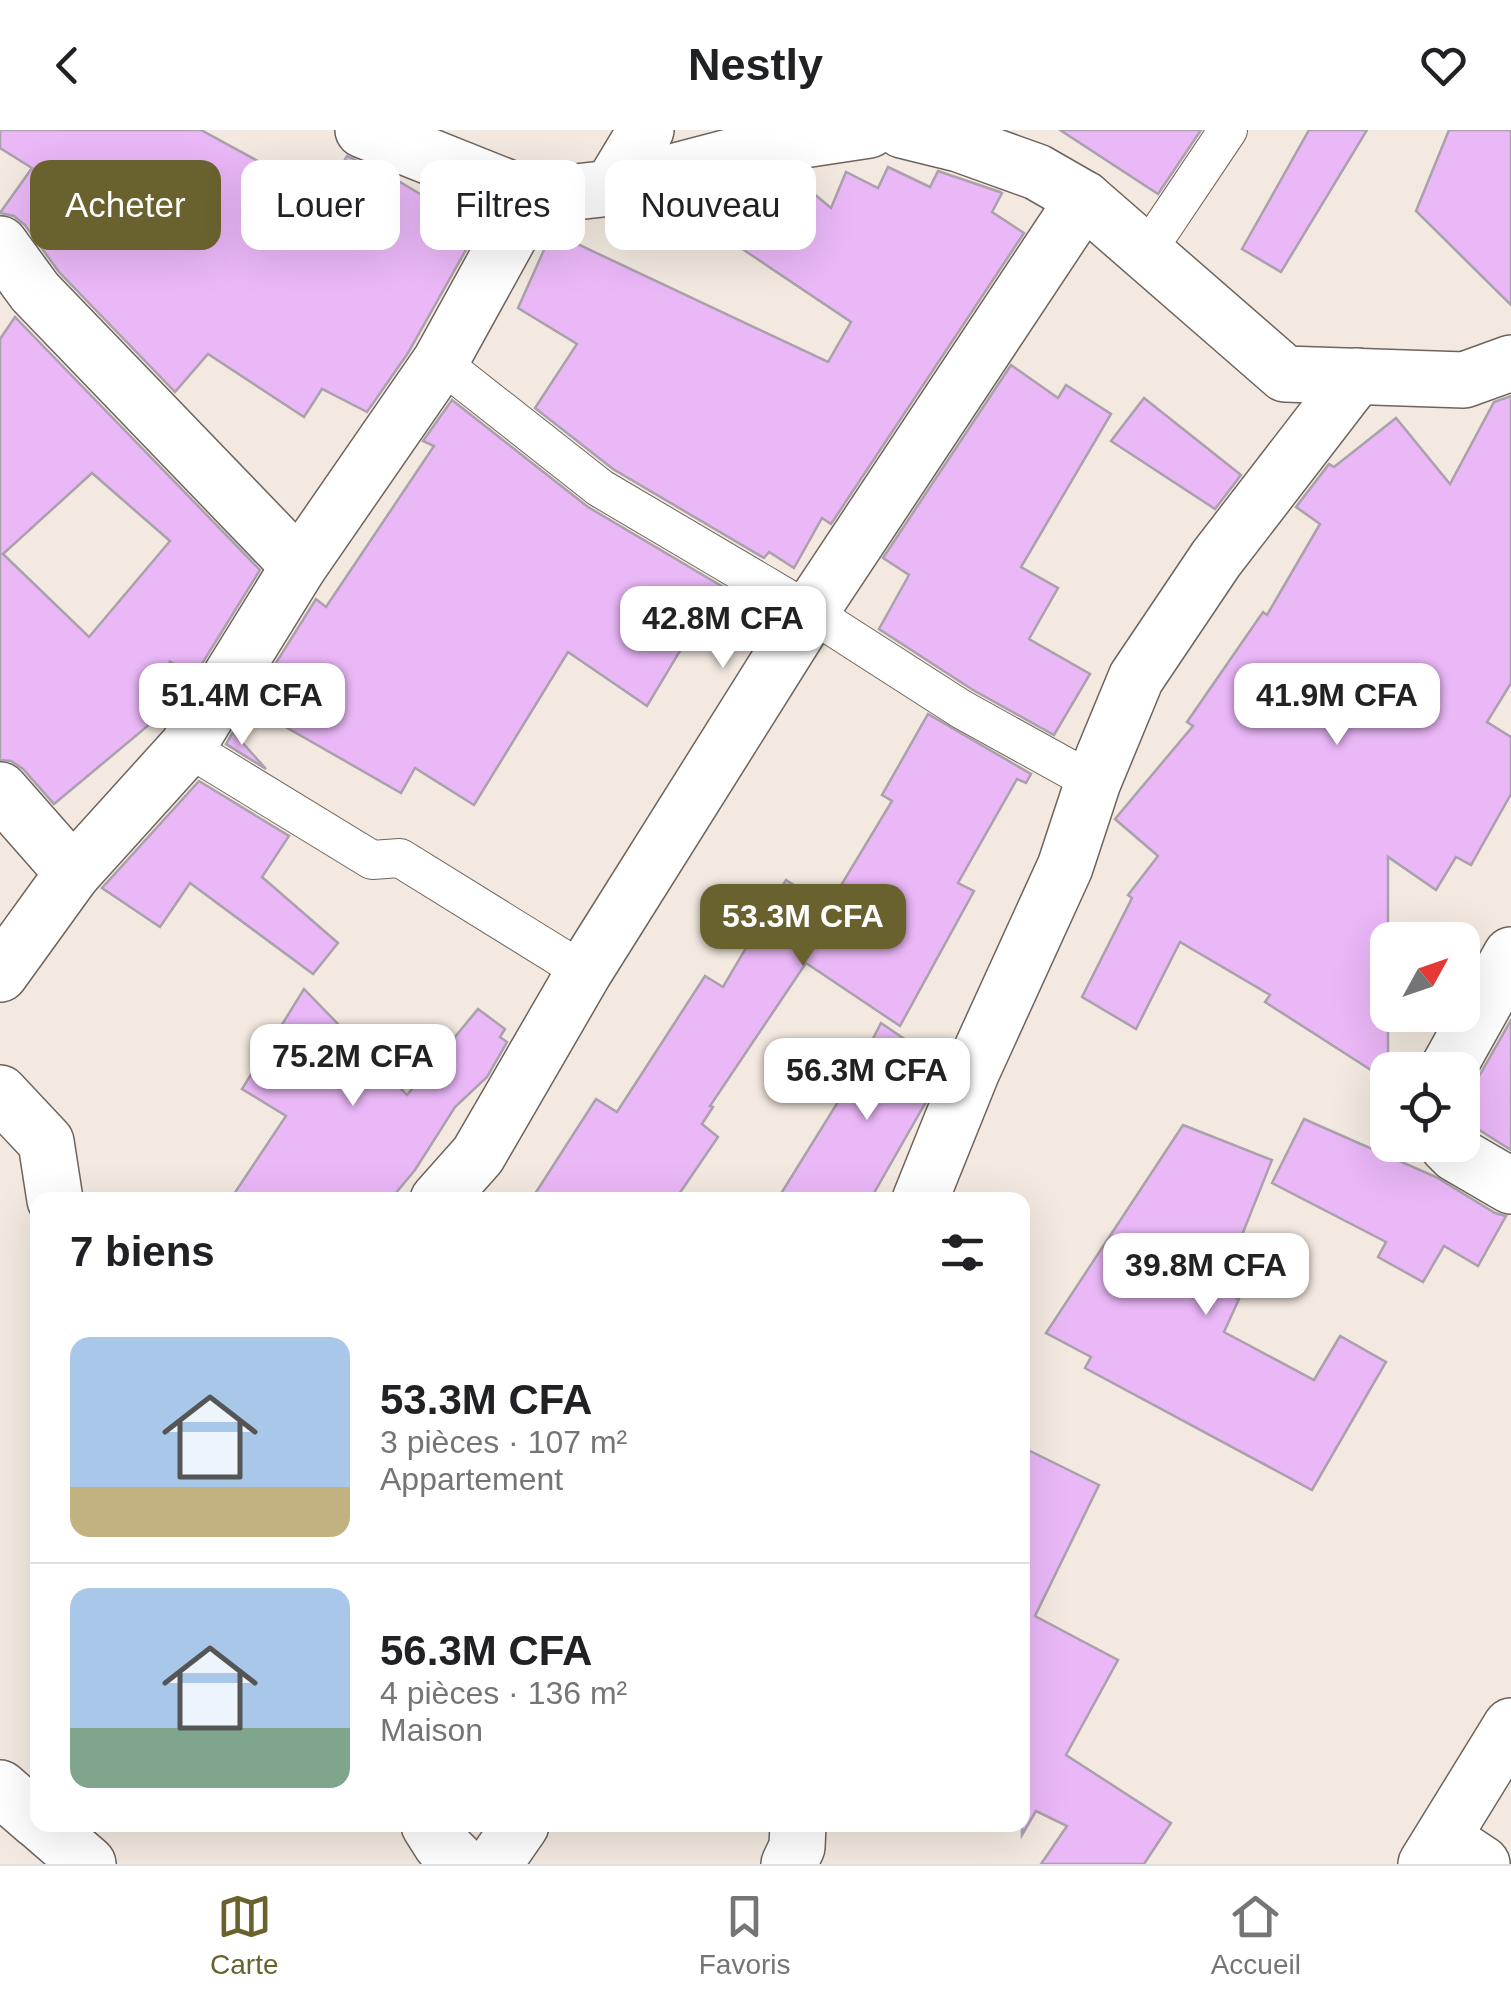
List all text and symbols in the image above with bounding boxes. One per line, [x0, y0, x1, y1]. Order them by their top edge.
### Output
icon: back [40, 38, 95, 93]
icon: heart [1416, 38, 1471, 93]
text: Nestly [688, 39, 823, 90]
chip: Acheter [30, 160, 221, 250]
chip: Louer [241, 160, 400, 250]
chip: Filtres [420, 160, 585, 250]
chip: Nouveau [605, 160, 816, 250]
pin: 42.8M CFA [609, 586, 837, 671]
text: 42.8M CFA [642, 600, 804, 636]
pin: 51.4M CFA [128, 663, 356, 748]
pin: 41.9M CFA [1223, 663, 1451, 748]
text: 51.4M CFA [161, 677, 323, 713]
text: 41.9M CFA [1256, 677, 1418, 713]
pin: 53.3M CFA [689, 884, 917, 969]
text: 53.3M CFA [722, 898, 884, 934]
north arrow [1370, 922, 1480, 1032]
map controls [1370, 922, 1480, 1162]
pin: 75.2M CFA [239, 1024, 467, 1109]
text: 75.2M CFA [272, 1038, 434, 1074]
pin: 56.3M CFA [753, 1038, 981, 1123]
text: 56.3M CFA [786, 1052, 948, 1088]
button: locate [1370, 1052, 1480, 1162]
icon: filters [935, 1225, 990, 1280]
text: 7 biens [70, 1228, 215, 1275]
pin: 39.8M CFA [1092, 1233, 1320, 1318]
text: 39.8M CFA [1125, 1247, 1287, 1283]
text: 53.3M CFA [380, 1376, 592, 1423]
icon: home [150, 1377, 270, 1497]
text: 3 pièces · 107 m² [380, 1424, 627, 1460]
text: Appartement [380, 1461, 563, 1497]
text: 56.3M CFA [380, 1627, 592, 1674]
icon: home [150, 1628, 270, 1748]
text: 4 pièces · 136 m² [380, 1675, 627, 1711]
text: Maison [380, 1712, 483, 1748]
tab: Carte [210, 1889, 279, 1981]
tab: Favoris [699, 1889, 791, 1981]
tab: Accueil [1211, 1889, 1301, 1981]

